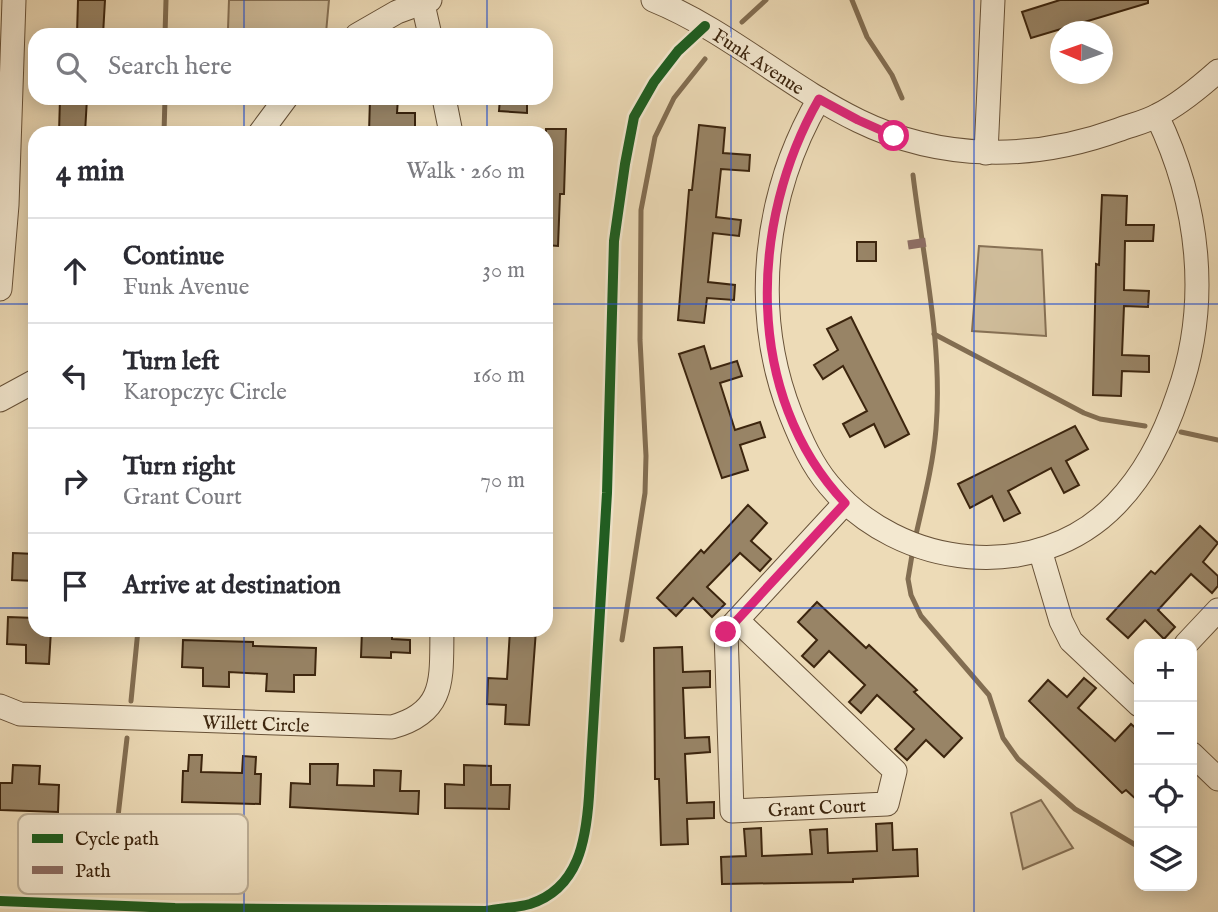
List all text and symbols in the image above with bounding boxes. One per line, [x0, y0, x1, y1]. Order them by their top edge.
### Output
north arrow [1050, 21, 1113, 84]
street label: Funk Avenue [708, 24, 808, 101]
search box [28, 28, 553, 105]
icon: search [52, 48, 90, 86]
text: Search here [108, 50, 232, 83]
route start [878, 120, 909, 151]
text: 4 min [56, 153, 124, 191]
text: Walk · 260 m [406, 157, 525, 186]
text: Continue [123, 240, 224, 273]
icon: ahead [56, 252, 94, 290]
text: 30 m [482, 256, 525, 285]
text: Funk Avenue [123, 273, 249, 302]
text: Turn left [123, 345, 220, 378]
icon: left [56, 357, 94, 395]
text: 160 m [473, 361, 525, 390]
text: Karopczyc Circle [123, 378, 287, 407]
text: Turn right [123, 450, 236, 483]
icon: right [56, 462, 94, 500]
text: 70 m [480, 466, 525, 495]
text: Grant Court [123, 483, 242, 512]
icon: arrive [56, 567, 94, 605]
text: Arrive at destination [123, 569, 341, 602]
route end [710, 616, 741, 647]
map controls [1134, 639, 1197, 891]
button: + [1134, 639, 1197, 702]
button: − [1134, 702, 1197, 765]
street label: Willett Circle [202, 711, 310, 739]
button: locate [1134, 765, 1197, 828]
street label: Grant Court [767, 794, 867, 824]
legend [18, 814, 248, 894]
text: Cycle path [75, 828, 159, 852]
button: layers [1134, 828, 1197, 891]
text: Path [75, 860, 111, 884]

